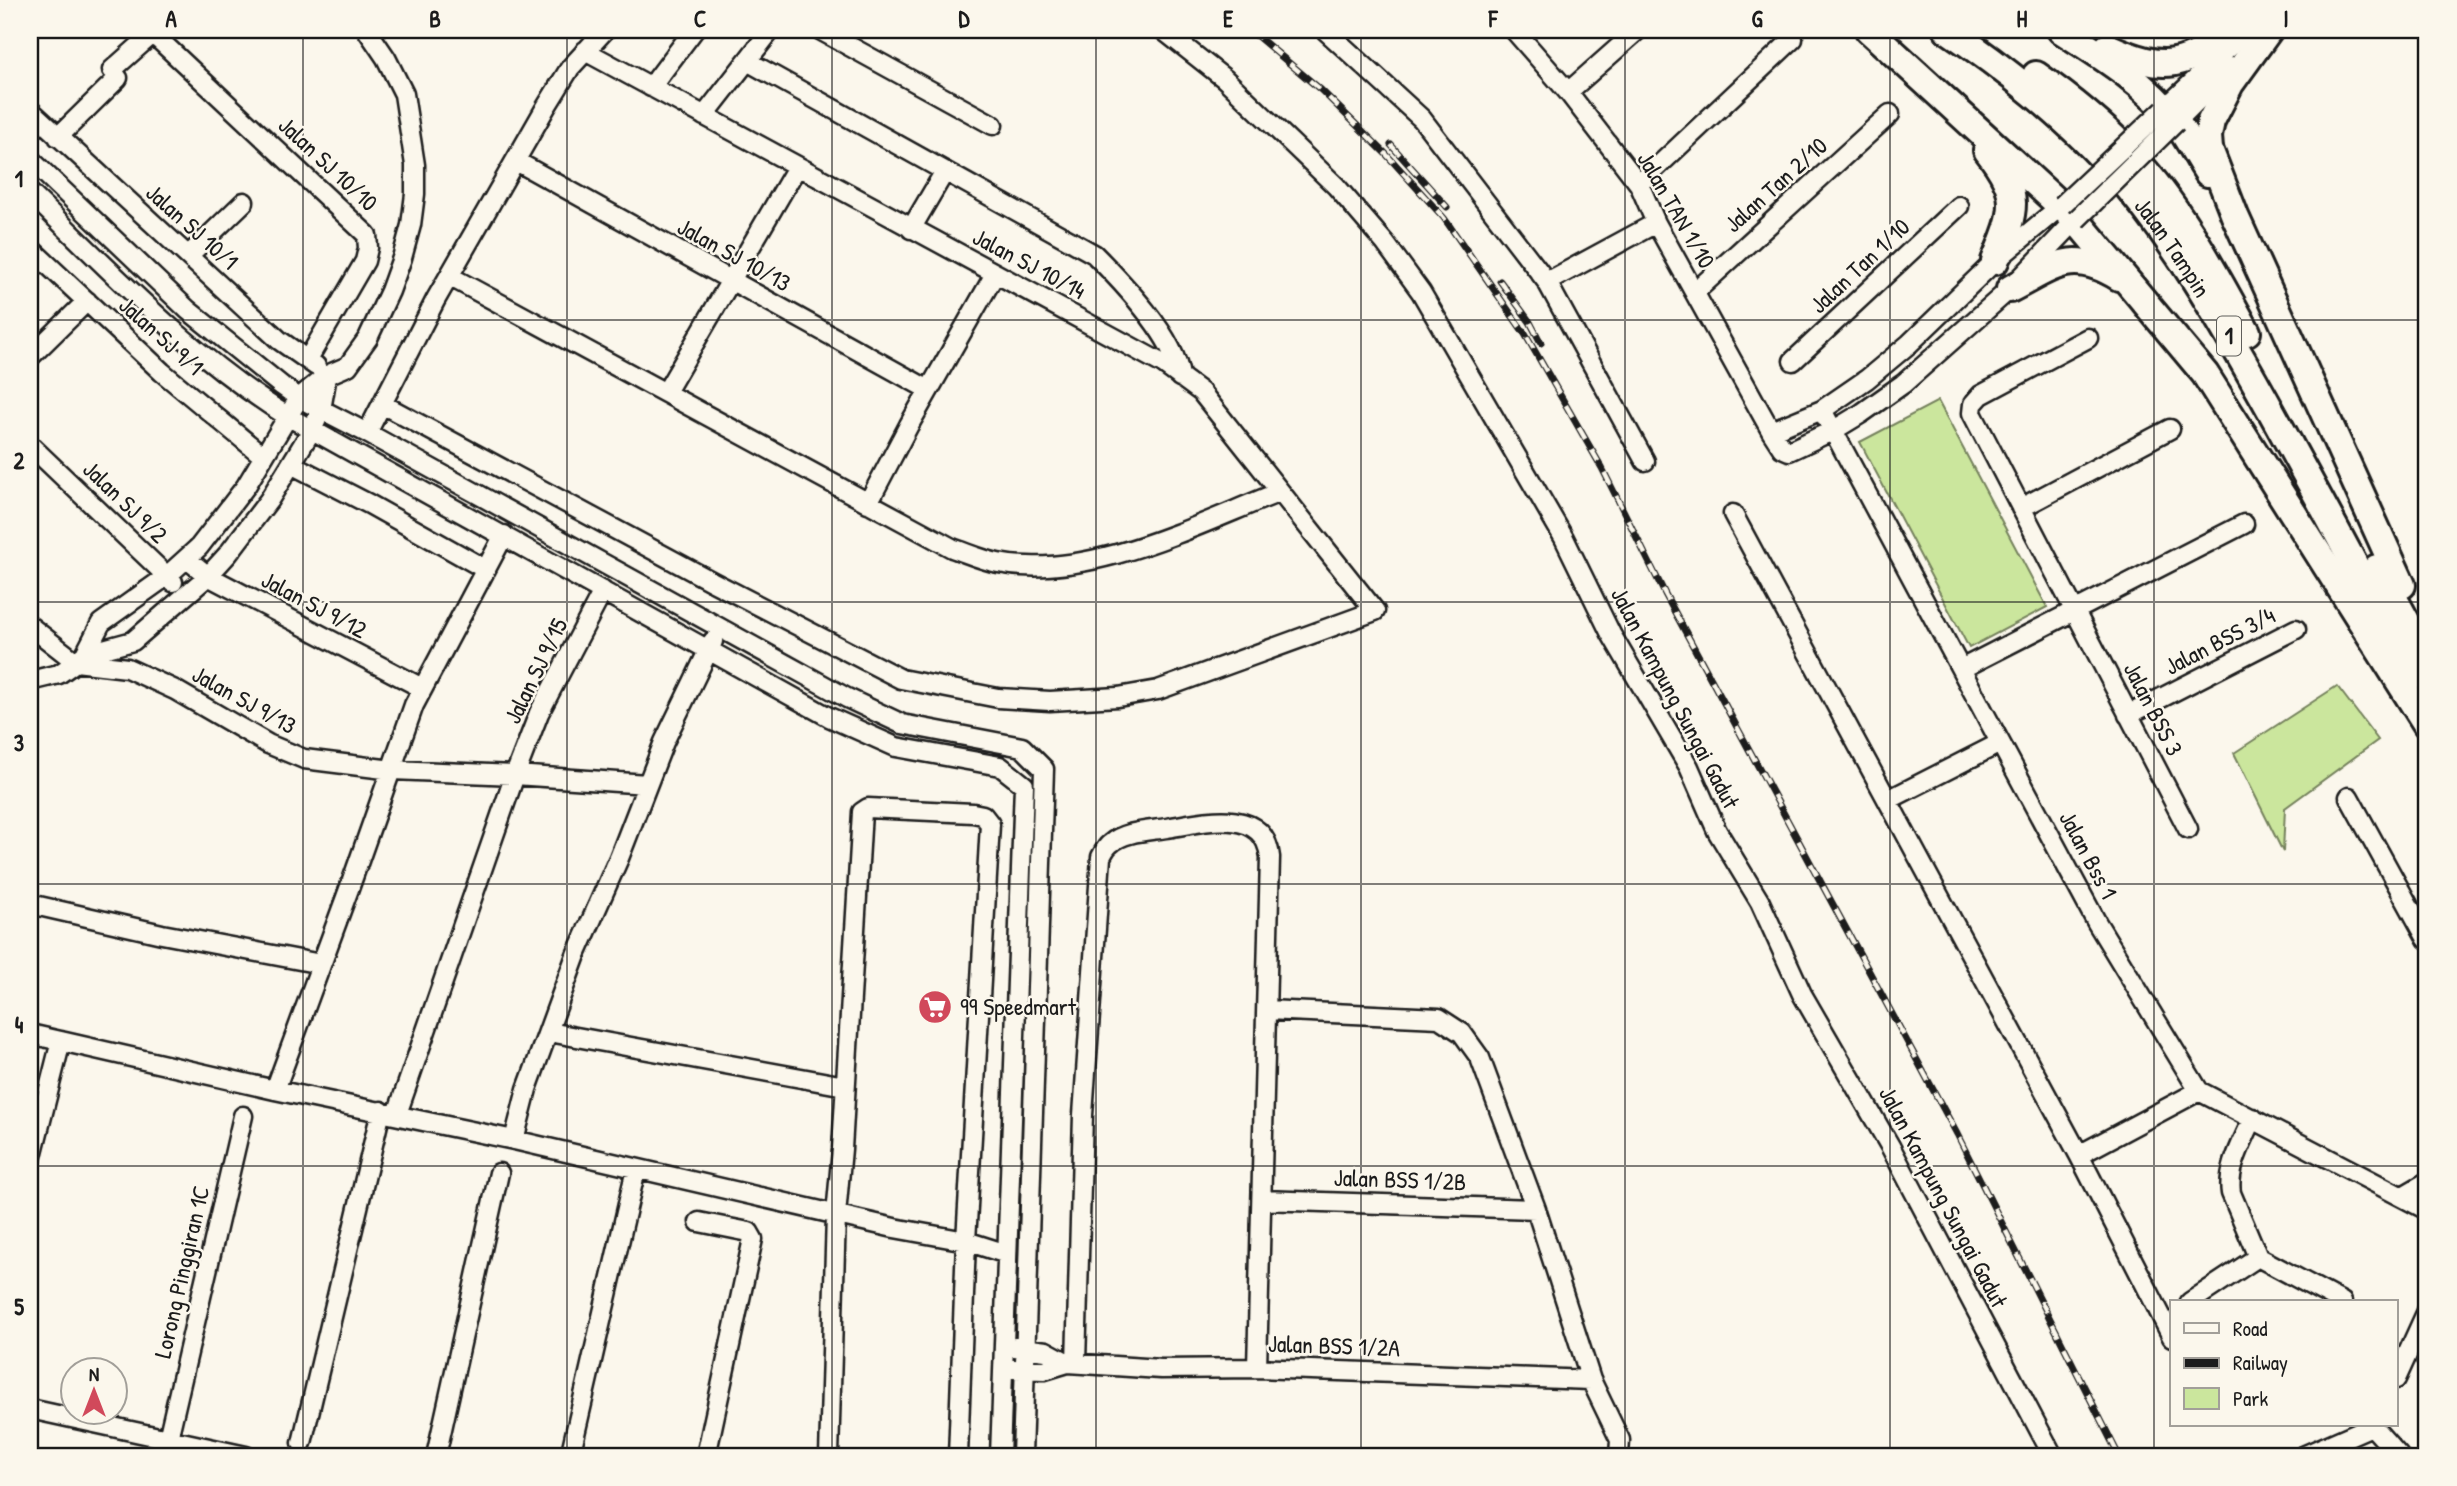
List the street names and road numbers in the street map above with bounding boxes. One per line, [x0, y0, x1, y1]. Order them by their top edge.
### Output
street label: Jalan SJ 10/10 [272, 109, 385, 218]
street label: Jalan Tan 2/10 [1717, 129, 1834, 239]
street label: Jalan TAN 1/10 [1631, 145, 1723, 274]
street label: Jalan SJ 10/1 [140, 176, 246, 276]
street label: Jalan Tampin [2128, 191, 2219, 303]
street label: Jalan SJ 10/13 [672, 210, 797, 298]
street label: Jalan Tan 1/10 [1802, 211, 1916, 320]
street label: Jalan SJ 10/14 [968, 220, 1091, 306]
street label: Jalan SJ 9/1 [112, 289, 211, 382]
road number: 1 [2217, 316, 2241, 356]
street label: Jalan SJ 9/2 [76, 453, 175, 550]
street label: Jalan SJ 9/12 [256, 563, 373, 645]
street label: Jalan Kampung Sungai Gadut [1604, 581, 1748, 814]
street label: Jalan BSS 3/4 [2159, 599, 2280, 682]
street label: Jalan SJ 9/15 [496, 612, 574, 729]
street label: Jalan BSS 3 [2117, 656, 2191, 761]
street label: Jalan SJ 9/13 [187, 657, 302, 741]
street label: Jalan Bss 1 [2052, 805, 2125, 904]
street label: Jalan Kampung Sungai Gadut [1872, 1080, 2016, 1313]
street label: Jalan BSS 1/2B [1333, 1161, 1467, 1197]
street label: Lorong Pinggiran 1C [146, 1182, 216, 1361]
street label: Jalan BSS 1/2A [1268, 1327, 1401, 1363]

